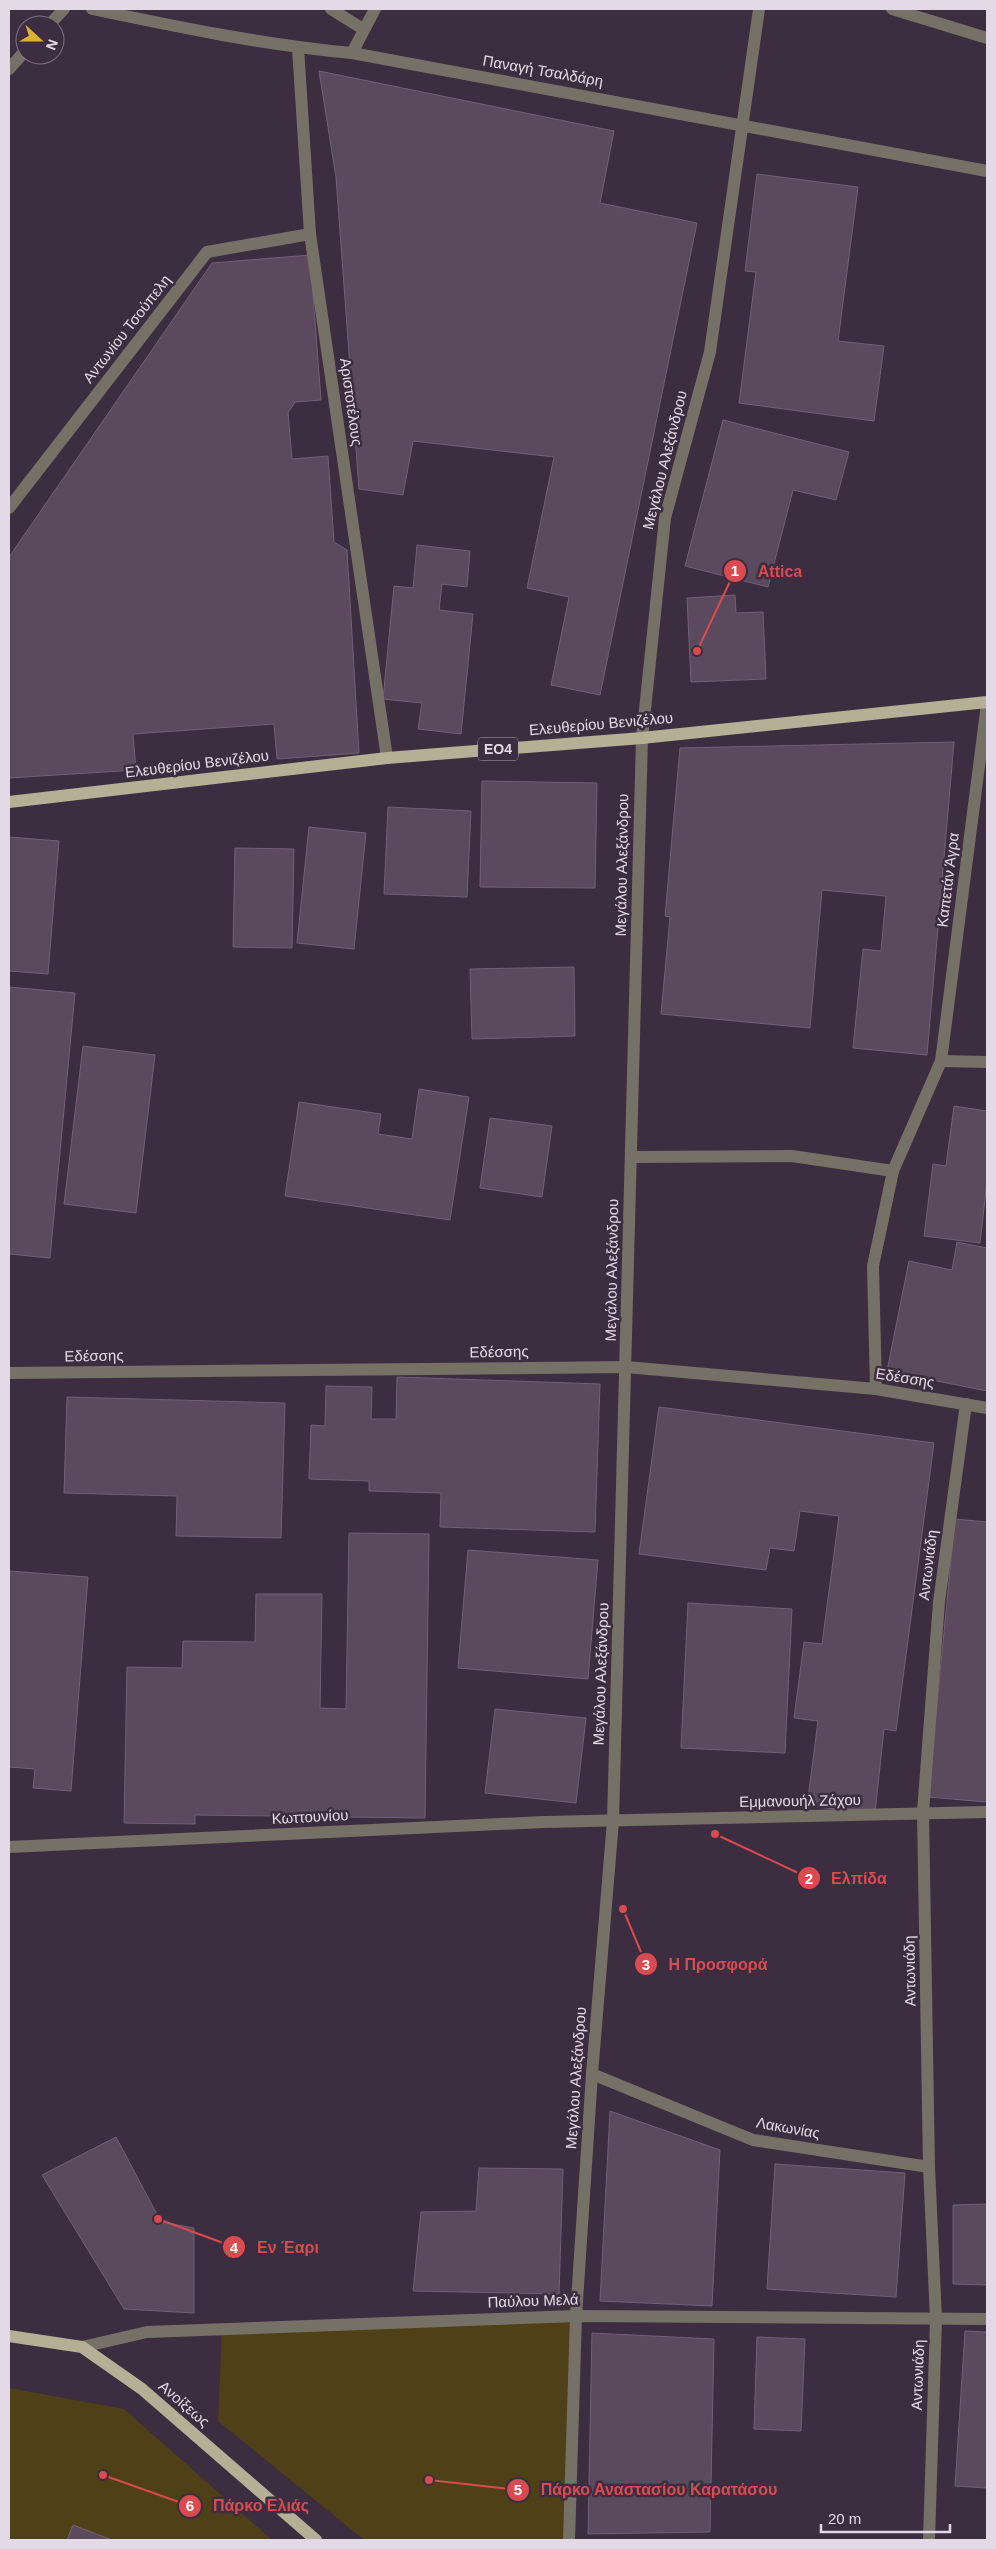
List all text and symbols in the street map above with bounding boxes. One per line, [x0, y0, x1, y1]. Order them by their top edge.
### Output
north arrow [15, 15, 65, 65]
text: N [43, 37, 61, 52]
street label: Παναγή Τσαλδάρη [482, 52, 605, 89]
street label: Αντωνίου Τσούπελη [79, 271, 174, 386]
street label: Αριστοτέλους [337, 357, 366, 447]
street label: Μεγάλου Αλεξάνδρου [639, 389, 690, 531]
callout: Attica [723, 555, 812, 586]
text: 1 [731, 562, 739, 579]
text: Attica [758, 563, 802, 580]
street label: Ελευθερίου Βενιζέλου [528, 709, 674, 738]
road number: ΕΟ4 [478, 738, 518, 761]
street label: Ελευθερίου Βενιζέλου [124, 746, 270, 781]
street label: Μεγάλου Αλεξάνδρου [612, 794, 631, 936]
street label: Καπετάν Άγρα [933, 831, 962, 928]
street label: Μεγάλου Αλεξάνδρου [602, 1199, 621, 1341]
street label: Εδέσσης [469, 1342, 529, 1361]
street label: Εδέσσης [64, 1346, 124, 1365]
street label: Εδέσσης [875, 1364, 936, 1391]
street label: Αντωνιάδη [915, 1529, 940, 1601]
street label: Μεγάλου Αλεξάνδρου [590, 1602, 611, 1746]
street label: Εμμανουήλ Ζάχου [739, 1791, 861, 1810]
street label: Κωττουνίου [271, 1806, 349, 1827]
callout: Ελπίδα [796, 1863, 897, 1894]
text: 2 [805, 1870, 813, 1887]
text: Ελπίδα [831, 1870, 887, 1887]
street label: Αντωνιάδη [900, 1935, 919, 2007]
callout: Η Προσφορά [634, 1949, 778, 1980]
text: 3 [642, 1956, 650, 1973]
text: Η Προσφορά [668, 1956, 768, 1973]
street label: Μεγάλου Αλεξάνδρου [562, 2006, 589, 2150]
street label: Λακωνίας [755, 2114, 821, 2141]
callout: Εν Έαρι [222, 2232, 329, 2263]
text: 4 [230, 2239, 239, 2256]
text: Εν Έαρι [257, 2239, 319, 2256]
street label: Παύλου Μελά [487, 2290, 579, 2311]
street label: Αντωνιάδη [908, 2339, 927, 2411]
street label: Ανοίξεως [156, 2377, 213, 2430]
callout: Πάρκο Αναστασίου Καρατάσου [505, 2474, 788, 2505]
text: 5 [514, 2481, 522, 2498]
text: Πάρκο Αναστασίου Καρατάσου [541, 2481, 777, 2498]
callout: Πάρκο Ελιάς [178, 2490, 319, 2521]
text: 6 [186, 2497, 194, 2514]
text: Πάρκο Ελιάς [213, 2497, 309, 2515]
scale bar [821, 2502, 950, 2534]
text: 20 m [828, 2510, 861, 2527]

